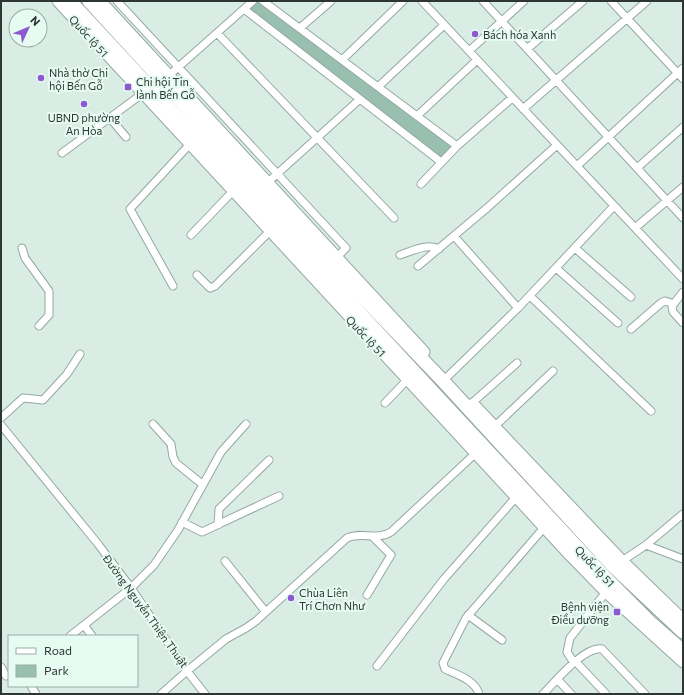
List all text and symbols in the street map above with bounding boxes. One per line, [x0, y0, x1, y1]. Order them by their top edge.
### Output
north arrow [8, 8, 48, 48]
street label: Quốc lộ 51 [67, 12, 111, 60]
text: N [28, 13, 43, 28]
place label: Bách hóa Xanh [483, 28, 556, 41]
marker: Bách hóa Xanh [470, 29, 480, 39]
place label: Nhà thờ Chi hội Bến Gỗ [49, 66, 108, 92]
marker: Nhà thờ Chi hội Bến Gỗ [36, 73, 46, 83]
place label: Chi hội Tin lành Bến Gỗ [136, 75, 196, 101]
marker: Chi hội Tin lành Bến Gỗ [123, 82, 133, 92]
marker: UBND phường An Hòa [79, 99, 89, 109]
place label: UBND phường An Hòa [48, 111, 120, 137]
street label: Quốc lộ 51 [344, 313, 388, 359]
street label: Quốc lộ 51 [573, 543, 617, 589]
street label: Đường Nguyễn Thiện Thuật [100, 551, 193, 670]
place label: Chùa Liên Trí Chơn Như [299, 586, 366, 612]
marker: Chùa Liên Trí Chơn Như [286, 593, 296, 603]
place label: Bệnh viện Điều dưỡng [550, 600, 609, 626]
marker: Bệnh viện Điều dưỡng [612, 607, 622, 617]
legend [8, 635, 138, 687]
text: Road [44, 643, 72, 657]
text: Park [44, 663, 70, 677]

